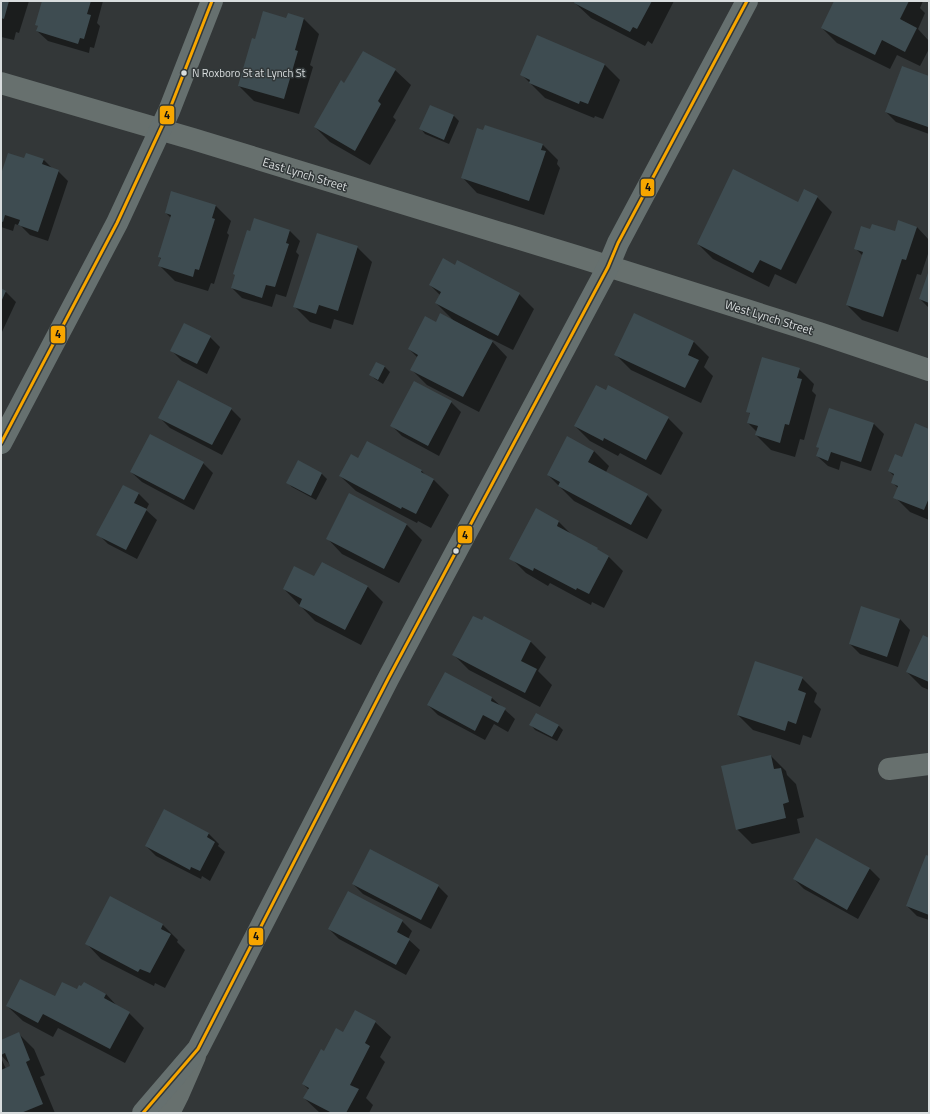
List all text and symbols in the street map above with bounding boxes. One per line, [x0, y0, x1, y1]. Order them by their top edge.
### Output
place label: N Roxboro St at Lynch St [192, 65, 306, 81]
marker: N Roxboro St at Lynch St [179, 68, 189, 78]
line badge: 4 [159, 105, 175, 125]
text: 4 [164, 107, 170, 123]
street label: East Lynch Street [260, 152, 350, 196]
line badge: 4 [640, 178, 655, 197]
text: 4 [645, 179, 651, 195]
street label: West Lynch Street [722, 295, 816, 340]
line badge: 4 [50, 325, 66, 344]
text: 4 [55, 326, 61, 342]
line badge: 4 [457, 525, 473, 544]
text: 4 [462, 527, 468, 543]
unlabelled marker [451, 546, 461, 556]
line badge: 4 [248, 927, 264, 946]
text: 4 [253, 928, 259, 944]

